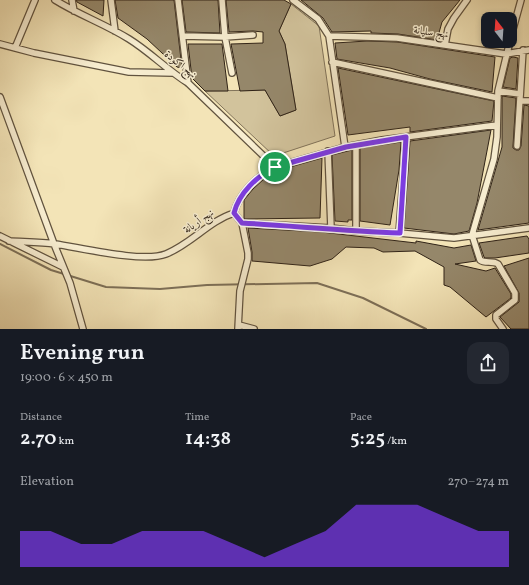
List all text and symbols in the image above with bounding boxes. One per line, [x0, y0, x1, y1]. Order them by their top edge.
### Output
north arrow [481, 12, 517, 48]
map controls [481, 12, 517, 48]
street label: نهج سليانة [412, 23, 449, 45]
street label: نهج اكودة [159, 47, 199, 84]
pin [258, 150, 292, 184]
icon: arrive [264, 156, 286, 178]
street label: نهج أريانة [180, 204, 218, 240]
text: Evening run [20, 338, 145, 369]
button: share [467, 342, 509, 384]
text: 19:00 · 6 × 450 m [20, 369, 113, 387]
text: Distance [20, 410, 62, 425]
text: Time [185, 410, 209, 425]
text: Pace [350, 410, 372, 425]
text: 2.70 [20, 425, 56, 453]
text: 14:38 [185, 425, 231, 453]
text: 5:25 [350, 425, 385, 453]
text: km [56, 434, 74, 449]
text: /km [385, 434, 407, 449]
text: Elevation [20, 473, 74, 491]
text: 270–274 m [447, 473, 509, 491]

